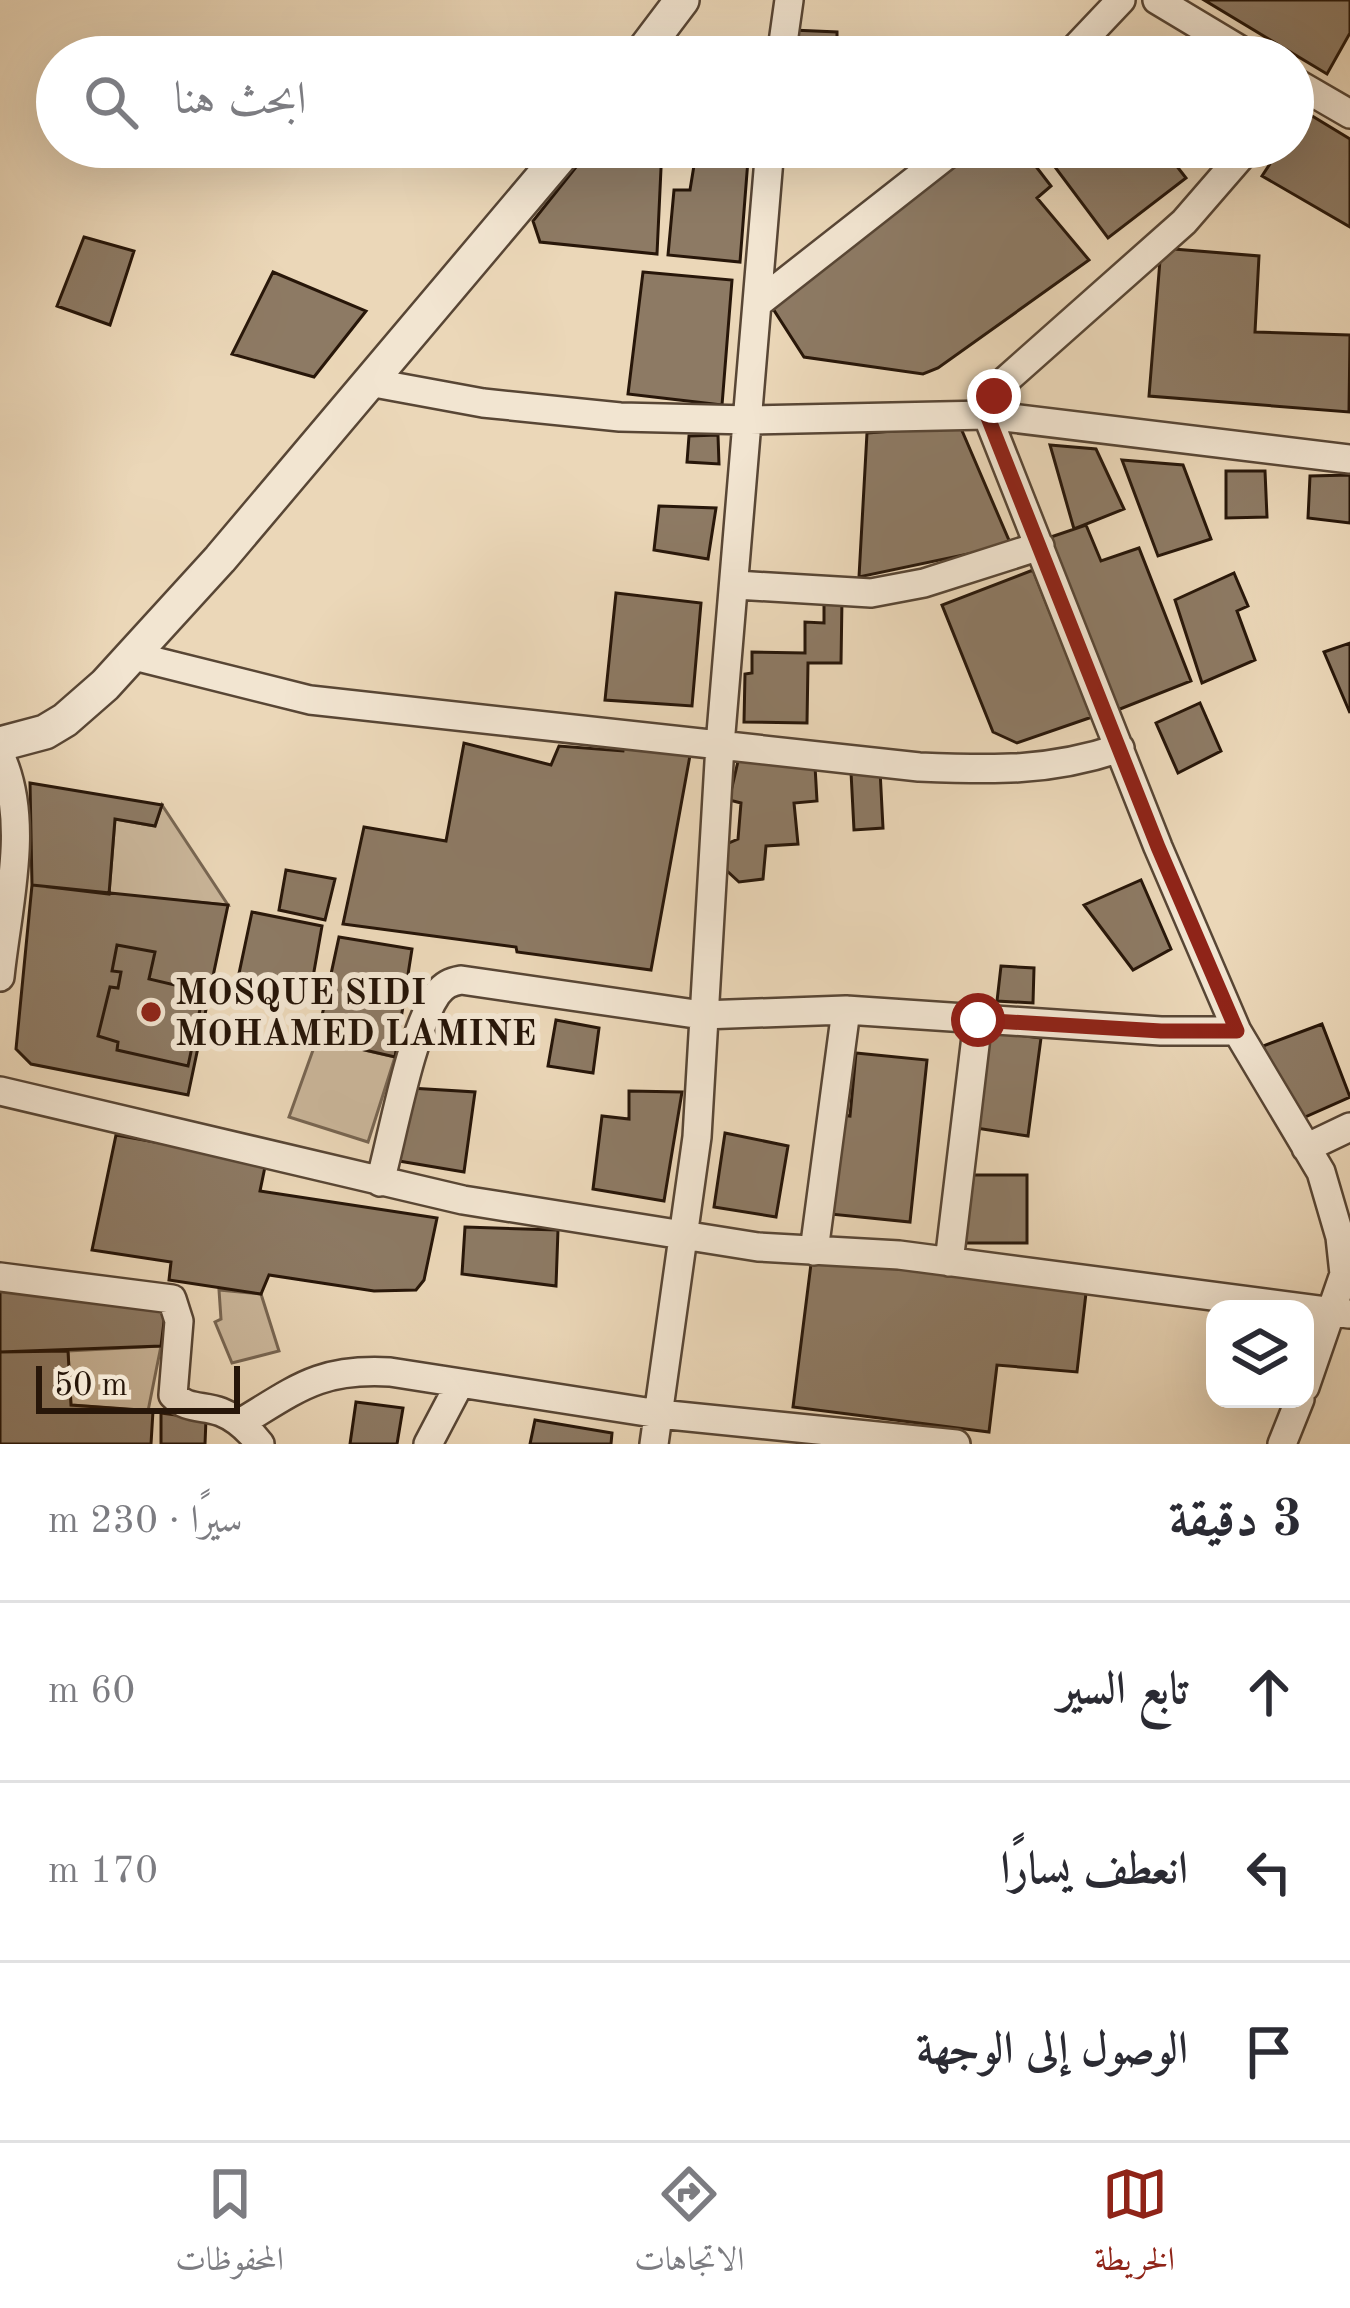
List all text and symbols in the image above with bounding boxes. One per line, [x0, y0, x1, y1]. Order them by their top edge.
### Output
search box [36, 36, 1314, 168]
icon: search [78, 69, 144, 135]
text: ابحث هنا [174, 79, 307, 124]
route end [967, 369, 1021, 423]
place label: MOSQUE SIDI MOHAMED LAMINE [175, 977, 536, 1054]
route start [951, 993, 1005, 1047]
marker: MOSQUE SIDI MOHAMED LAMINE [138, 999, 164, 1025]
map controls [1206, 1300, 1314, 1408]
button: layers [1206, 1300, 1314, 1408]
scale bar [36, 1360, 240, 1413]
text: 50 m [54, 1370, 128, 1403]
text: 3 دقيقة [1169, 1496, 1302, 1547]
text: سيرًا · 230 m [48, 1502, 243, 1541]
icon: ahead [1236, 1659, 1302, 1725]
text: تابع السير [1058, 1669, 1188, 1714]
text: 60 m [48, 1672, 135, 1711]
icon: left [1236, 1839, 1302, 1905]
text: انعطف يسارًا [1001, 1849, 1188, 1894]
text: 170 m [48, 1852, 158, 1891]
icon: arrive [1236, 2019, 1302, 2085]
text: الوصول إلى الوجهة [916, 2029, 1188, 2074]
tab: المحفوظات [175, 2161, 284, 2291]
tab: الاتجاهات [634, 2161, 744, 2291]
tab: الخريطة [1095, 2161, 1175, 2291]

